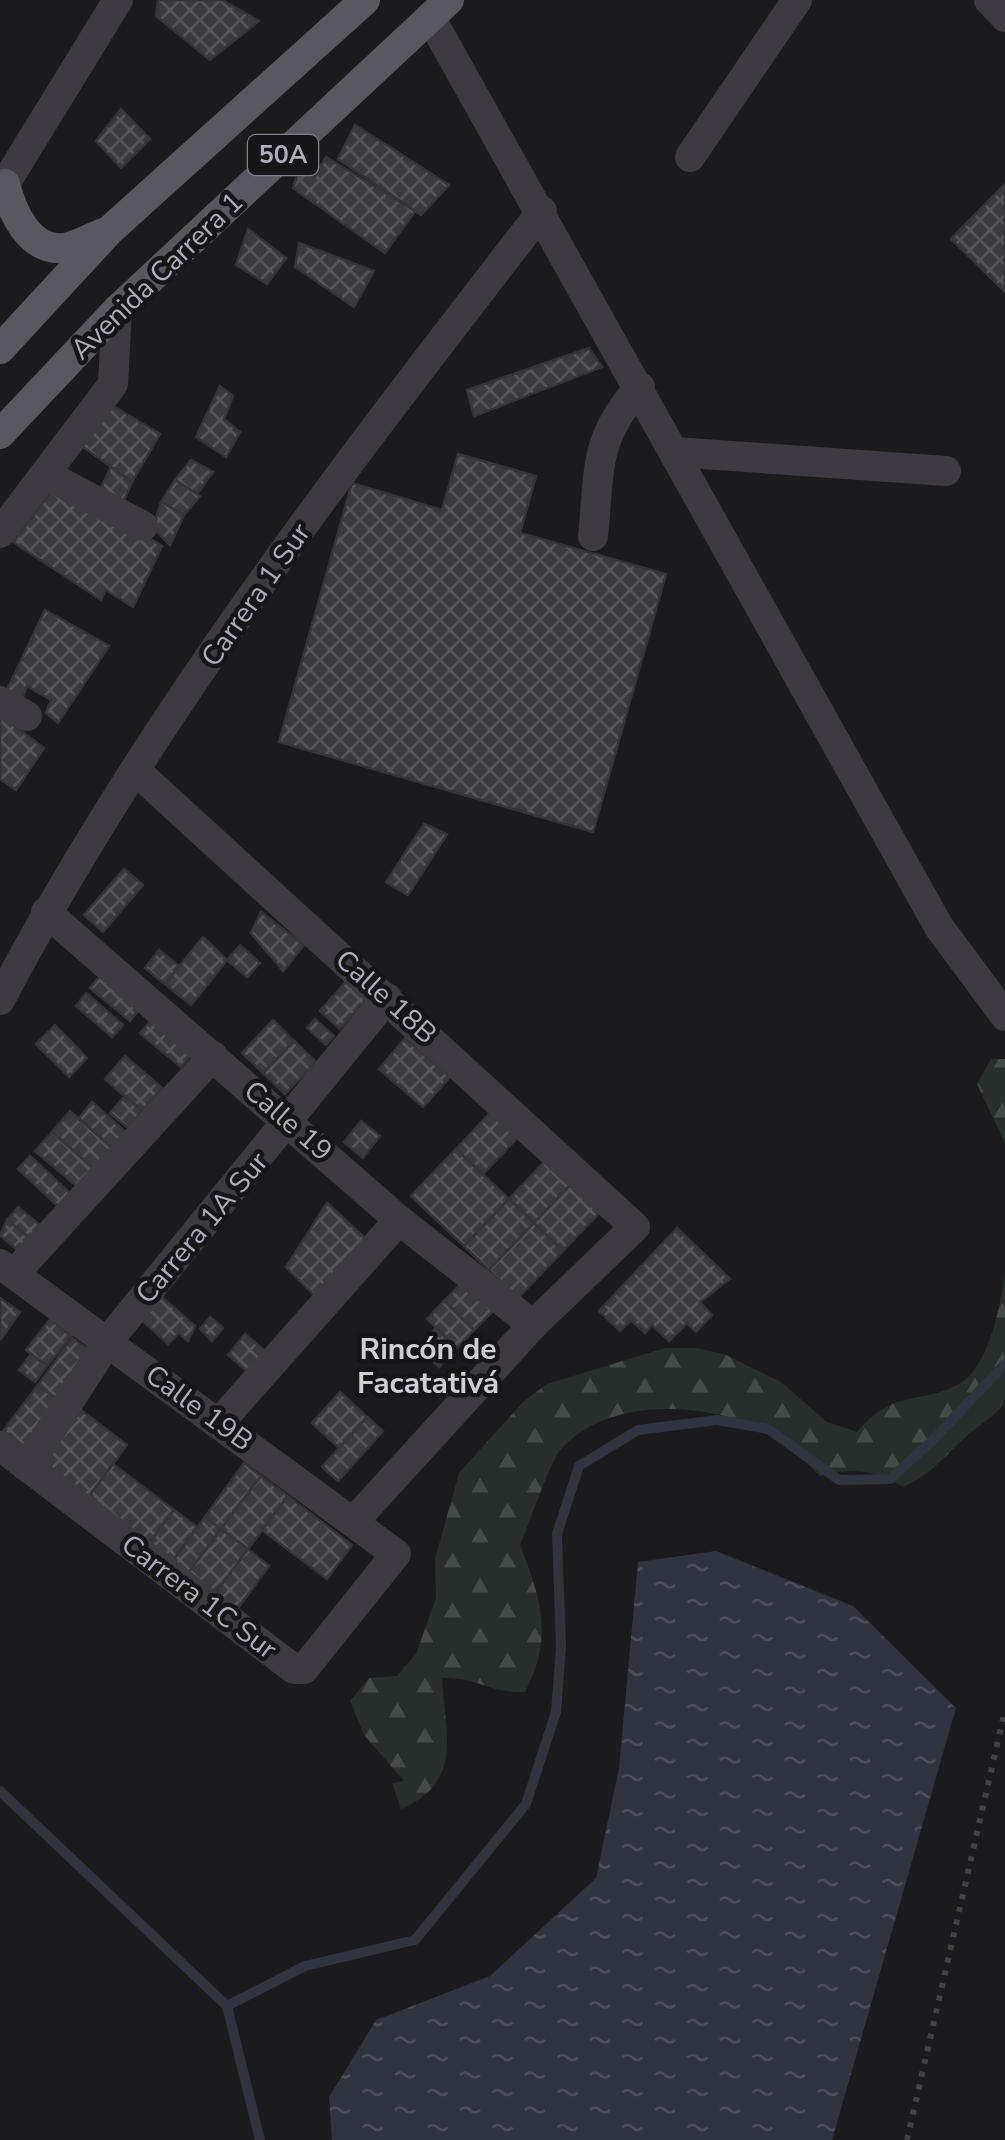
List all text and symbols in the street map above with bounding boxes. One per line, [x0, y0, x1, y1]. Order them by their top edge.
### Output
road number: 50A [248, 135, 318, 175]
street label: Avenida Carrera 1 [62, 184, 252, 368]
street label: Carrera 1 Sur [193, 516, 319, 674]
street label: Calle 18B [327, 941, 445, 1053]
street label: Calle 19 [236, 1072, 340, 1170]
street label: Carrera 1A Sur [127, 1144, 277, 1312]
district label: Rincón de Facatativá [357, 1329, 499, 1404]
street label: Calle 19B [138, 1356, 260, 1460]
street label: Carrera 1C Sur [113, 1526, 285, 1668]

